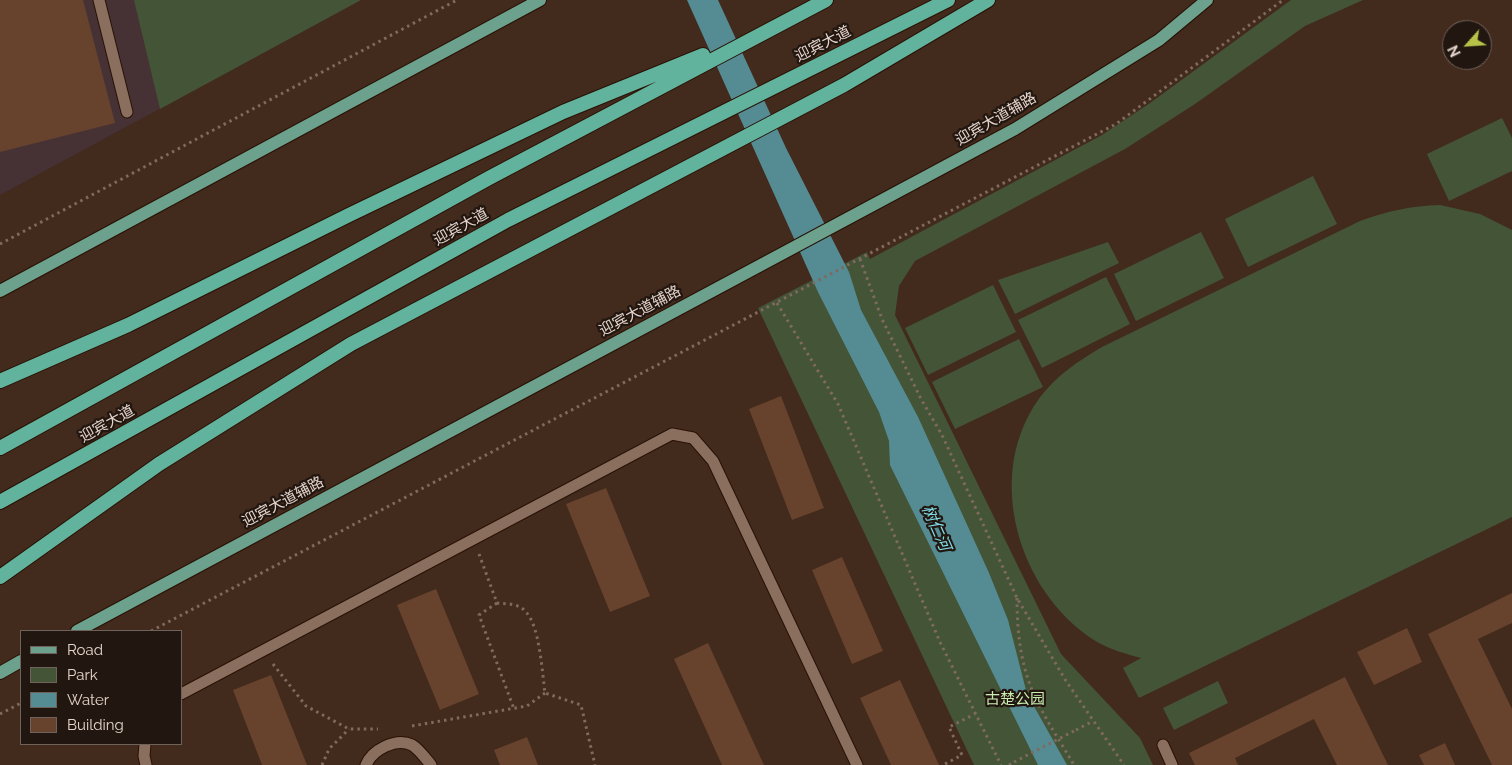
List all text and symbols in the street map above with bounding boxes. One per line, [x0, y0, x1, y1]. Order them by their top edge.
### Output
north arrow [1442, 20, 1492, 70]
street label: 迎宾大道 [792, 22, 854, 66]
text: N [1445, 43, 1464, 59]
street label: 迎宾大道辅路 [953, 89, 1039, 149]
street label: 迎宾大道 [430, 205, 492, 249]
street label: 迎宾大道辅路 [596, 282, 684, 340]
street label: 迎宾大道 [76, 402, 138, 446]
street label: 迎宾大道辅路 [239, 473, 327, 531]
water label: 树仁河 [917, 502, 955, 554]
legend [20, 630, 182, 745]
text: Road [67, 641, 103, 659]
text: Park [67, 666, 98, 684]
park label: 古楚公园 [985, 690, 1045, 708]
text: Water [67, 691, 109, 709]
text: Building [67, 716, 124, 734]

